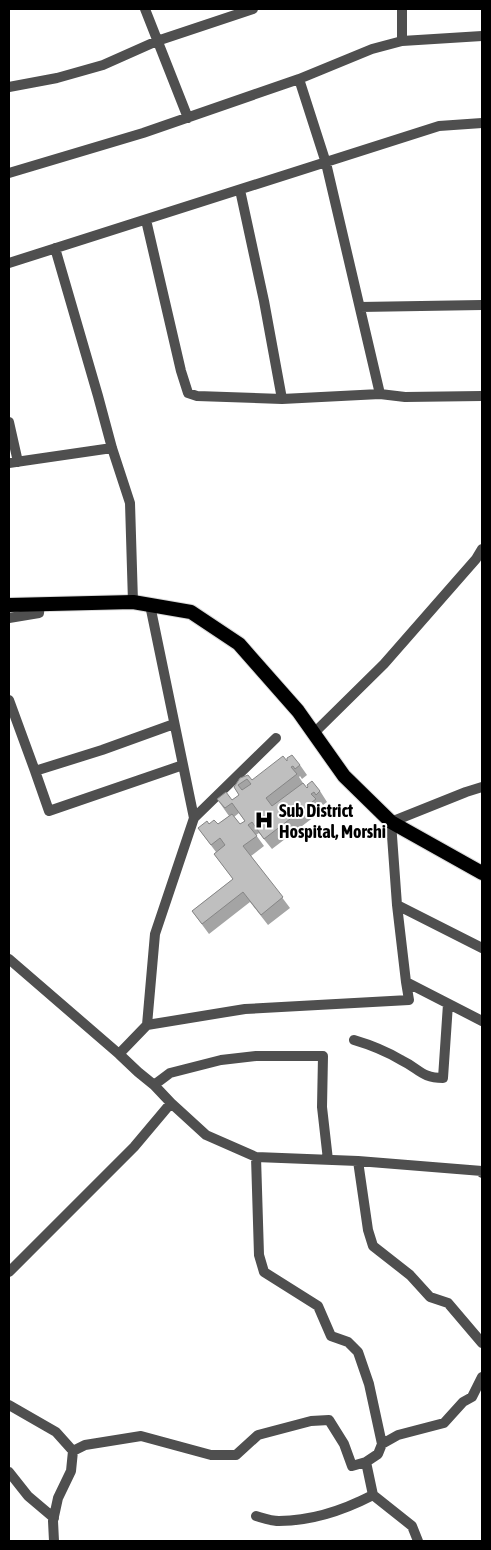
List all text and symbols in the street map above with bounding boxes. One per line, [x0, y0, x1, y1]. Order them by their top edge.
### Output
place label: Sub District Hospital, Morshi [279, 800, 386, 842]
hospital icon: Sub District Hospital, Morshi [253, 809, 275, 831]

